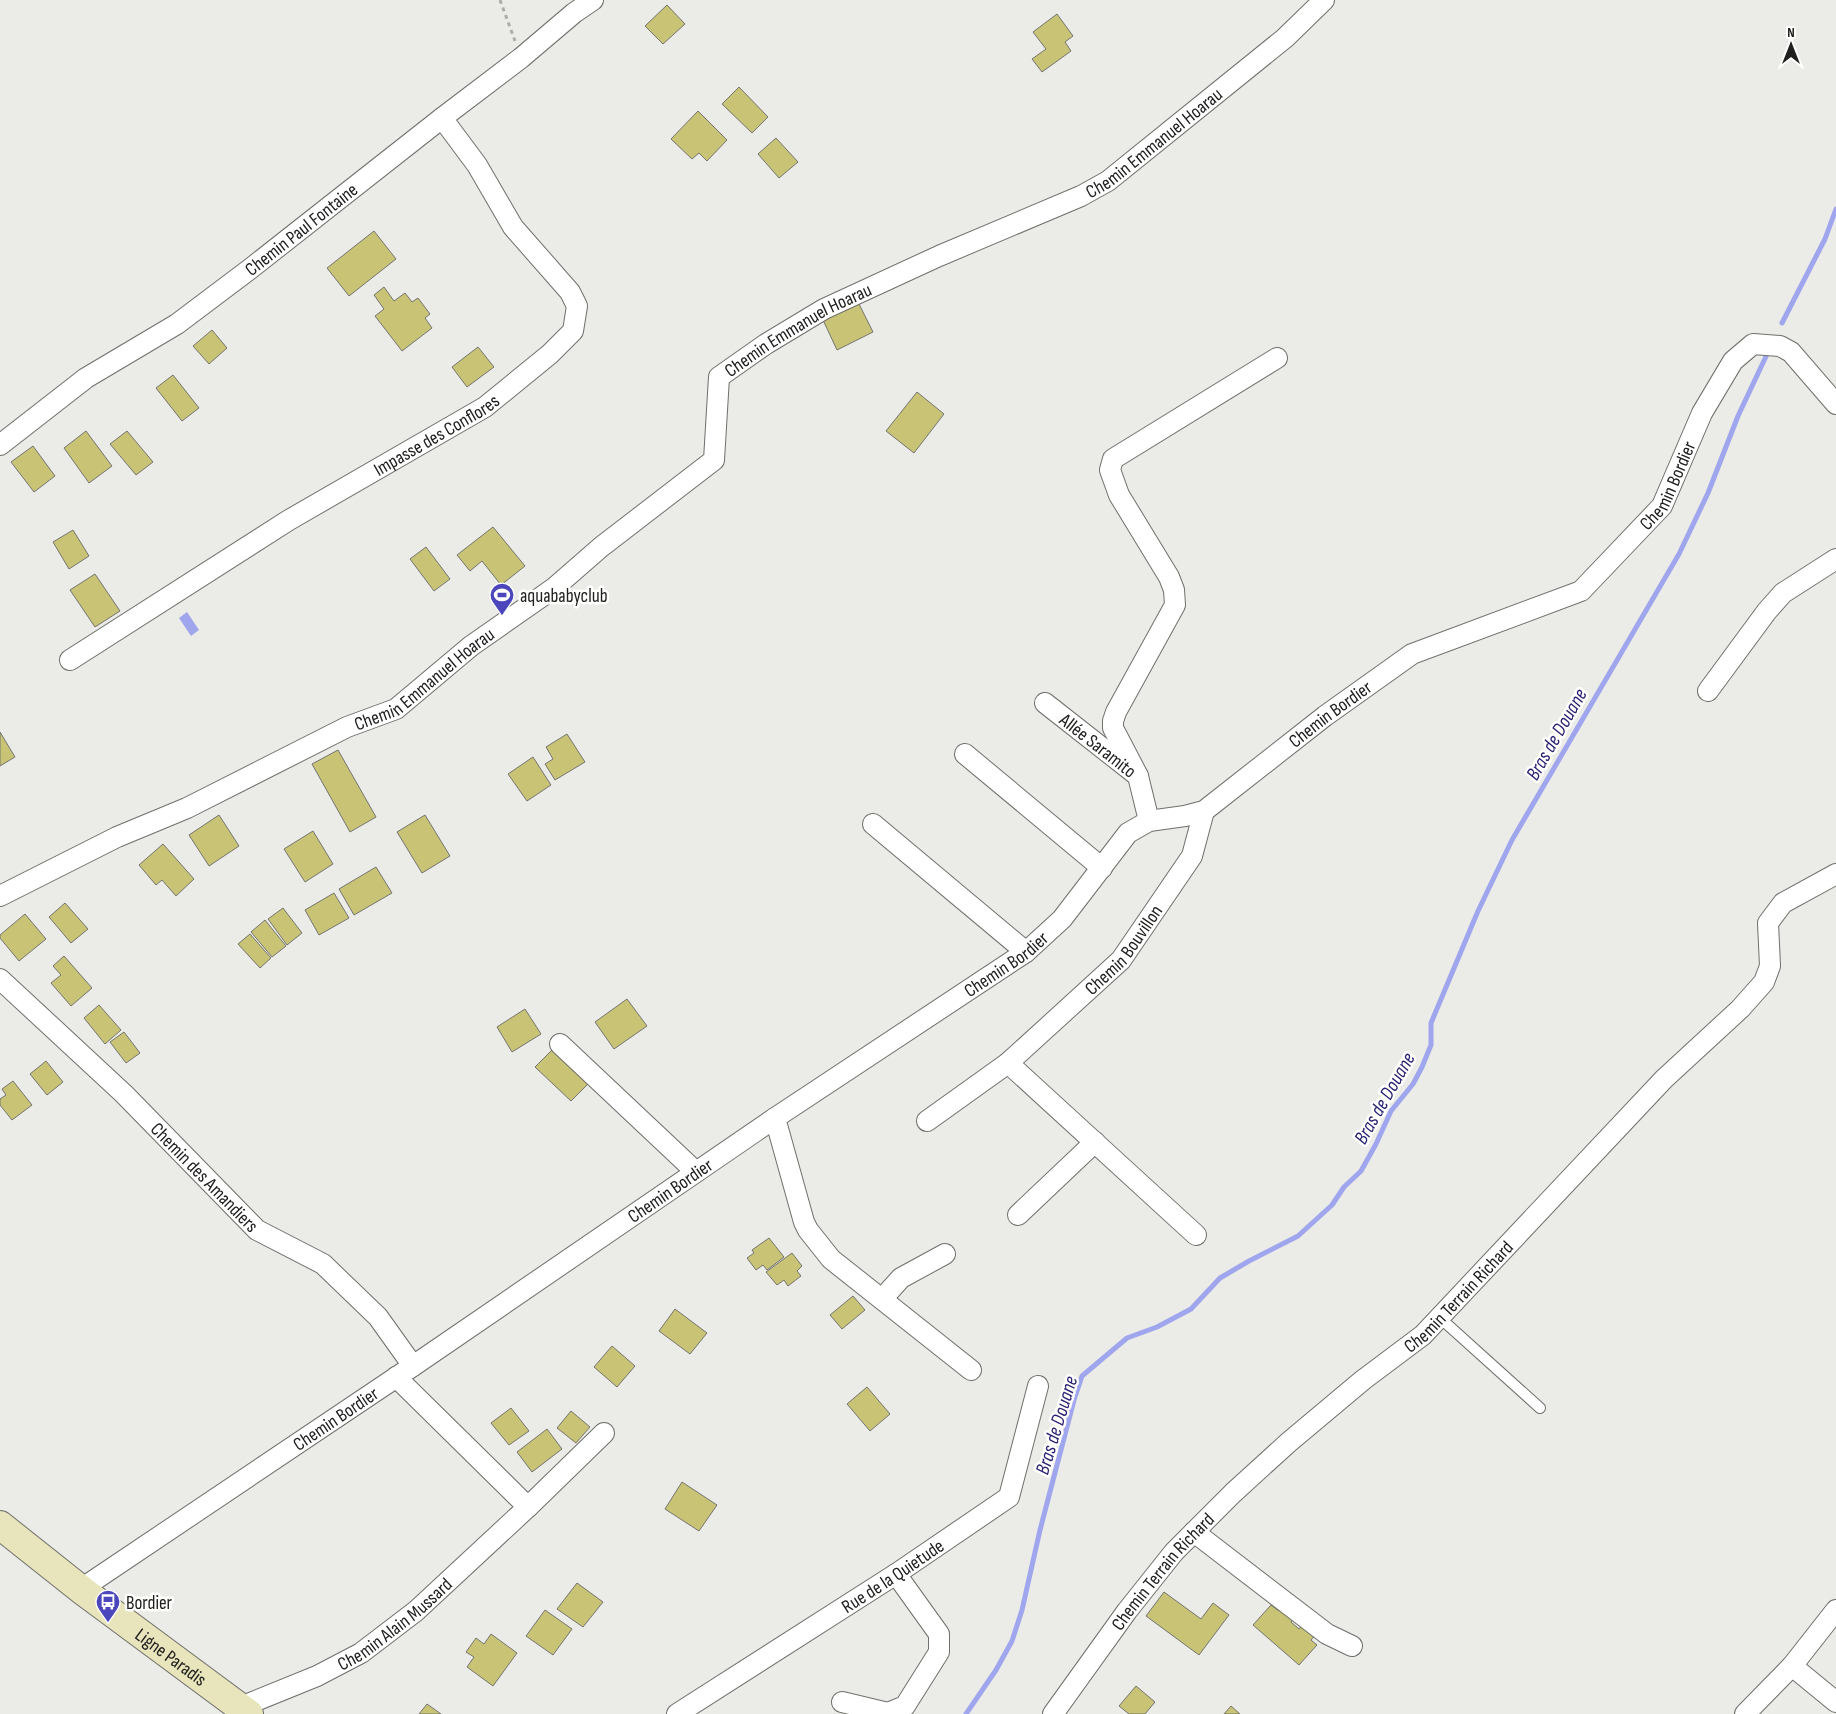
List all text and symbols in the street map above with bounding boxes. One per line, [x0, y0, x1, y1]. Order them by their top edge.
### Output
north arrow [1766, 20, 1816, 70]
text: N [1787, 24, 1795, 41]
street label: Chemin Emmanuel Hoarau [1082, 83, 1227, 204]
street label: Chemin Paul Fontaine [241, 179, 363, 282]
street label: Chemin Emmanuel Hoarau [720, 279, 875, 383]
street label: Impasse des Conflores [370, 390, 505, 482]
street label: Chemin Bordier [1635, 438, 1702, 535]
sports icon: aquababyclub [489, 582, 515, 616]
place label: aquababyclub [520, 585, 608, 608]
street label: Chemin Emmanuel Hoarau [351, 623, 499, 736]
street label: Chemin Bordier [1284, 676, 1377, 753]
water label: Bras de Douane [1521, 684, 1593, 785]
street label: Allée Saramito [1054, 708, 1140, 783]
street label: Chemin Bouvillon [1081, 901, 1168, 1000]
street label: Chemin Bordier [960, 927, 1054, 1003]
water label: Bras de Douane [1349, 1048, 1421, 1149]
street label: Chemin des Amandiers [145, 1118, 263, 1238]
street label: Chemin Bordier [624, 1154, 718, 1229]
street label: Chemin Terrain Richard [1400, 1237, 1519, 1358]
water label: Bras de Douane [1031, 1373, 1083, 1477]
street label: Chemin Bordier [289, 1382, 384, 1456]
street label: Chemin Terrain Richard [1107, 1509, 1219, 1635]
street label: Rue de la Quietude [838, 1535, 949, 1619]
street label: Chemin Alain Mussard [334, 1573, 457, 1676]
bus stop icon: Bordier [95, 1589, 121, 1623]
place label: Bordier [126, 1592, 173, 1615]
street label: Ligne Paradis [130, 1624, 211, 1692]

